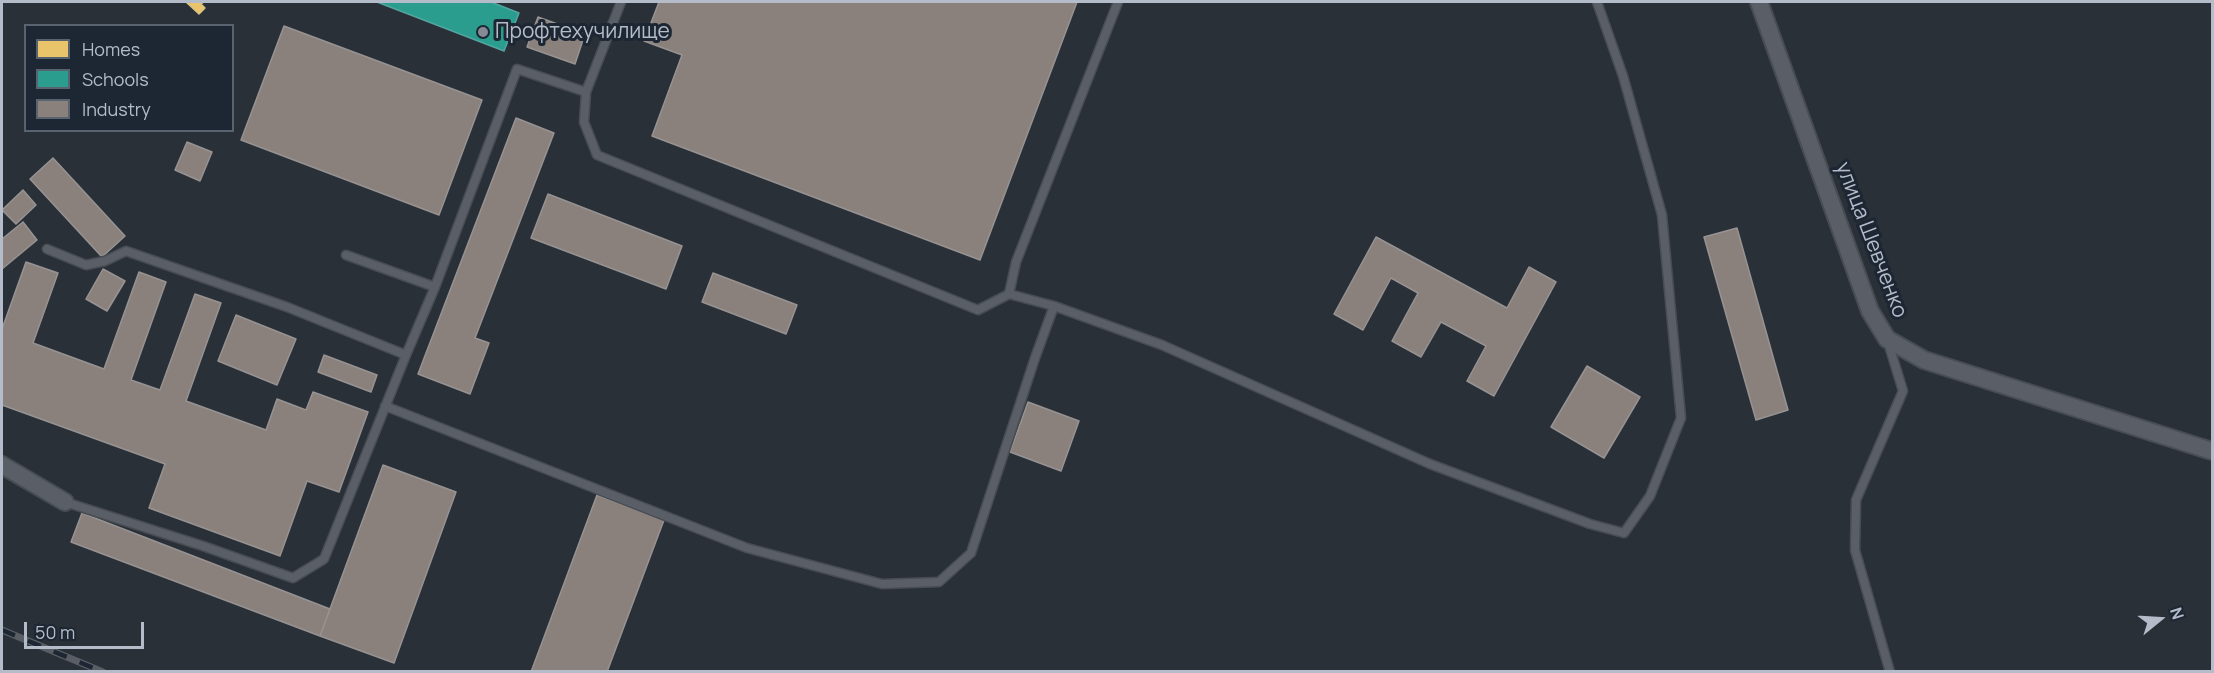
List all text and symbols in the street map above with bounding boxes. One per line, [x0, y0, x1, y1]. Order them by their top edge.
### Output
place label: Профтехучилище [495, 19, 670, 45]
legend [24, 24, 234, 132]
marker: Профтехучилище [476, 25, 490, 39]
text: Homes [82, 37, 140, 61]
text: Schools [82, 67, 149, 91]
text: Industry [82, 97, 151, 121]
street label: улица Шевченко [1830, 159, 1912, 321]
north arrow [2130, 589, 2190, 649]
text: N [2165, 605, 2189, 622]
scale bar [27, 610, 147, 648]
text: 50 m [35, 620, 75, 644]

